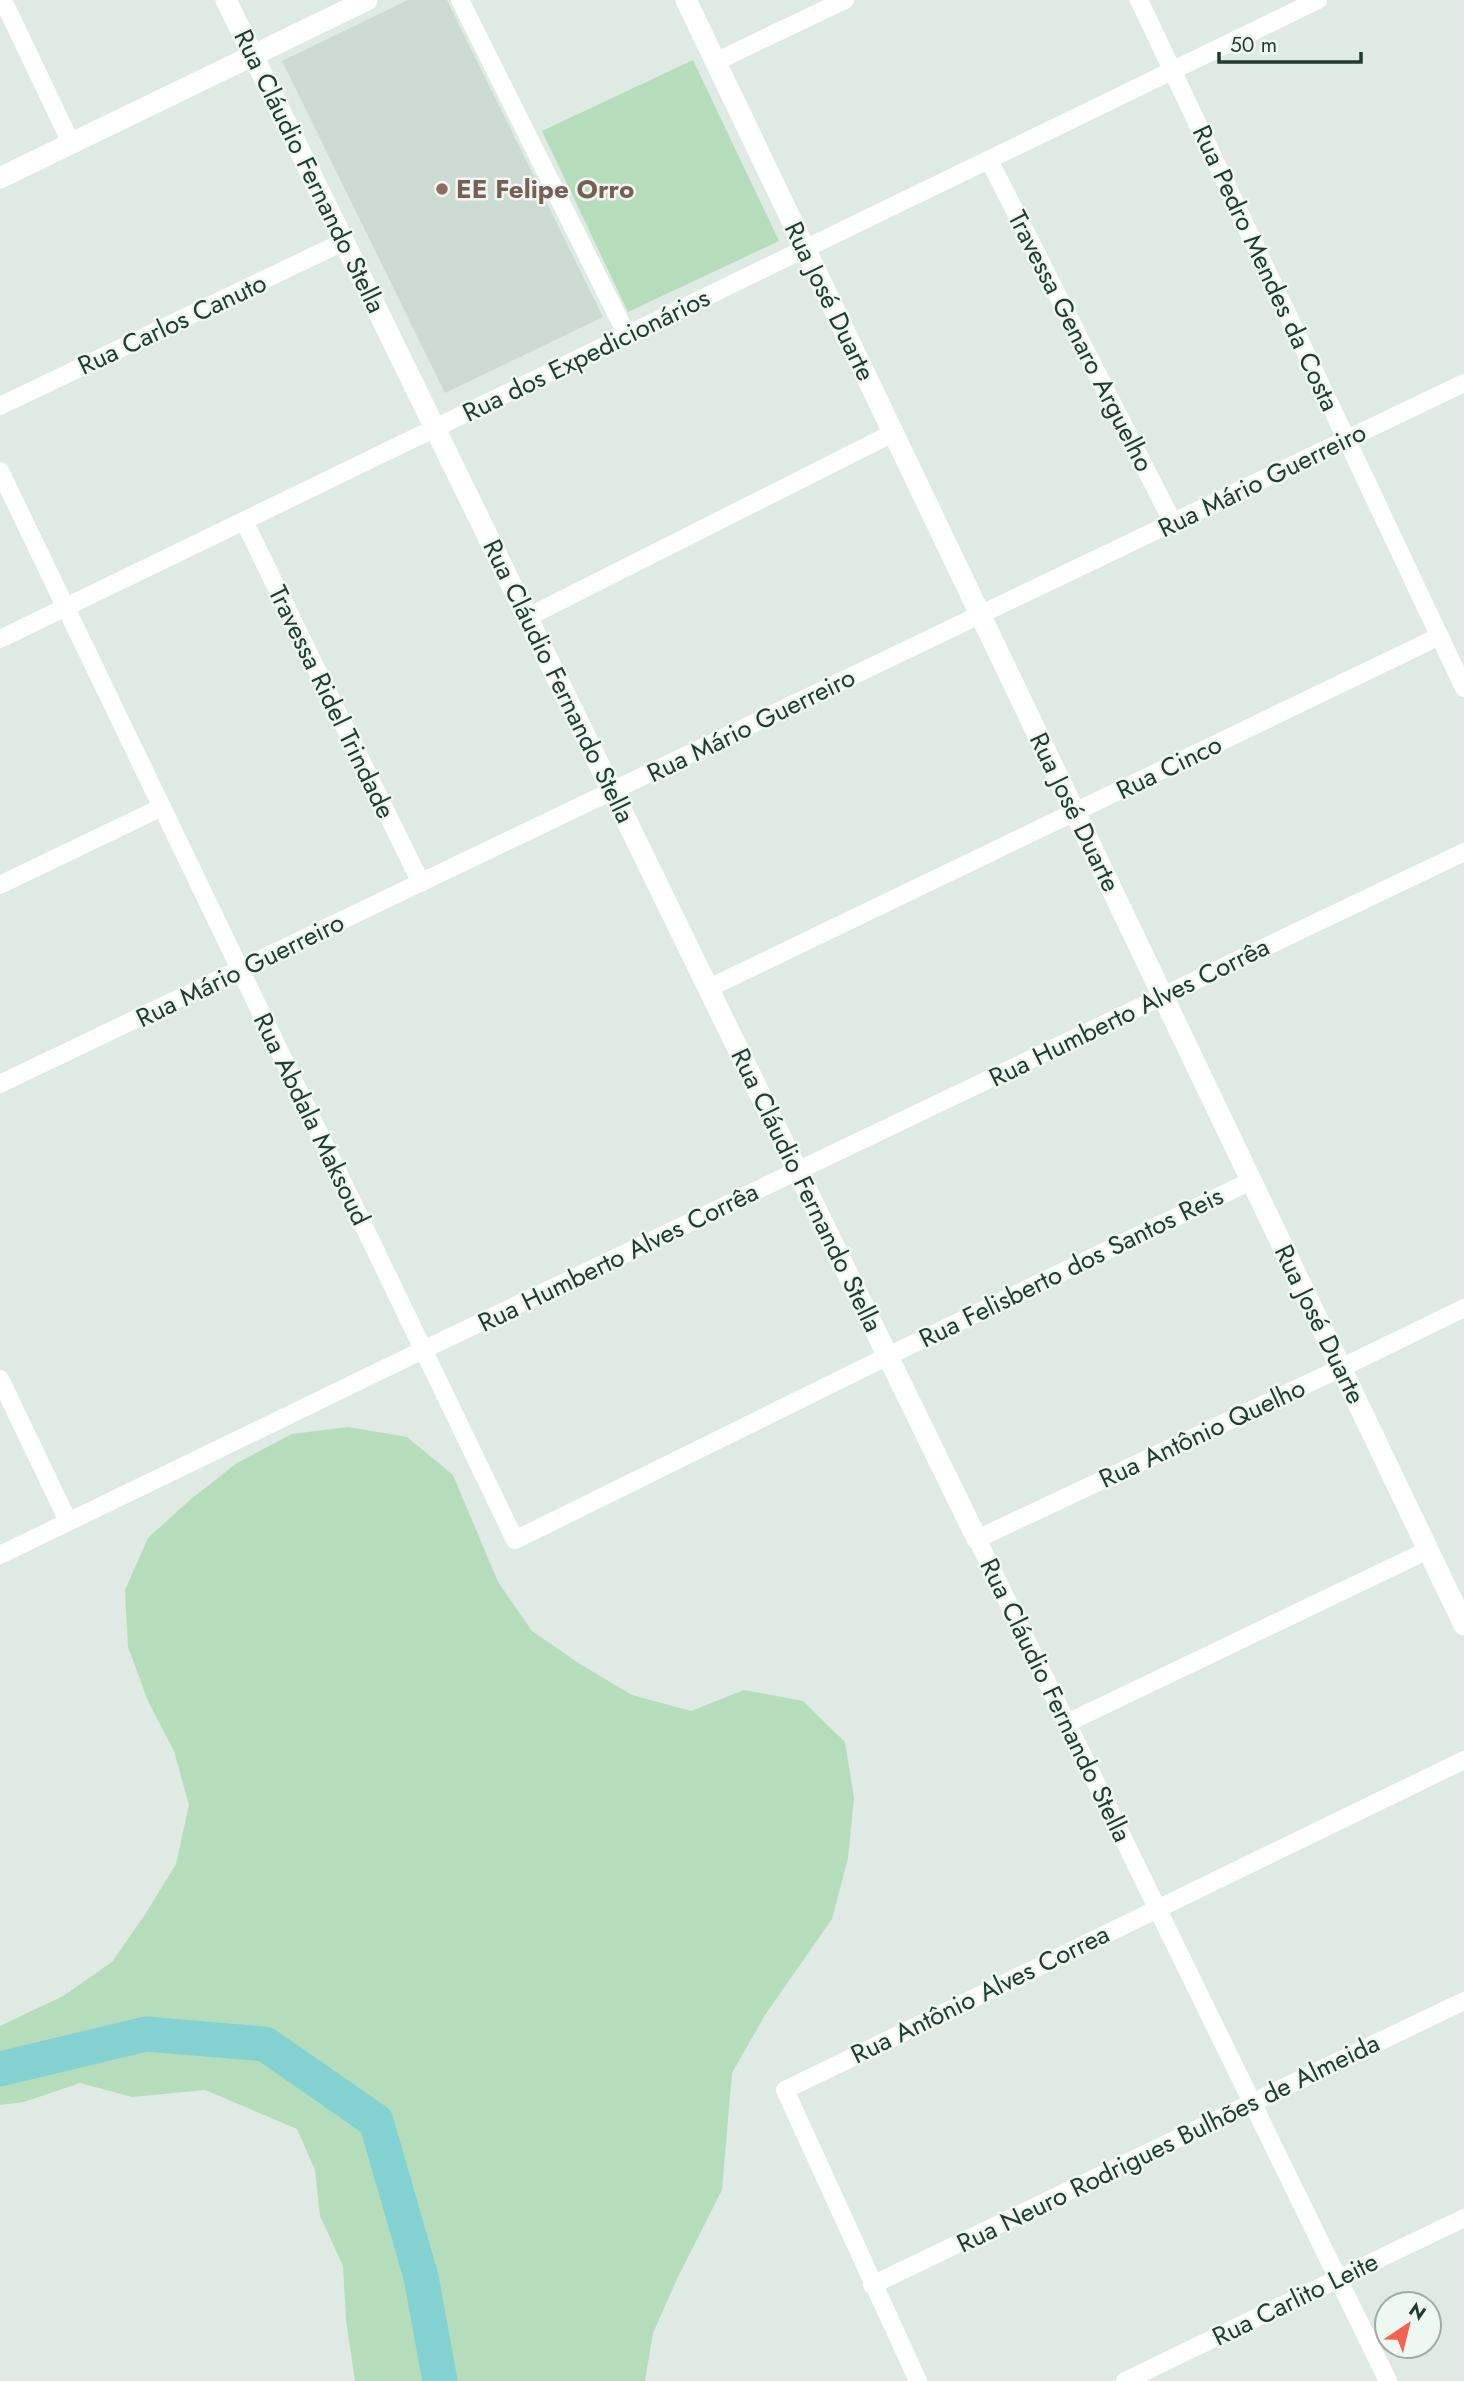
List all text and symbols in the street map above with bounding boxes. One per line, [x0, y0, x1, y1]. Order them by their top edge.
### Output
scale bar [1219, 21, 1361, 65]
street label: Rua Cláudio Fernando Stella [225, 23, 395, 319]
text: 50 m [1230, 30, 1277, 60]
street label: Rua Pedro Mendes da Costa [1183, 119, 1349, 417]
place label: EE Felipe Orro [456, 170, 634, 208]
marker: EE Felipe Orro [434, 181, 450, 197]
street label: Travessa Genaro Arguelho [999, 204, 1163, 478]
street label: Rua José Duarte [775, 215, 885, 387]
street label: Rua Carlos Canuto [71, 264, 273, 384]
street label: Rua dos Expedicionários [456, 279, 716, 431]
street label: Rua Mário Guerreiro [1151, 413, 1373, 547]
street label: Rua Cláudio Fernando Stella [474, 533, 644, 829]
street label: Travessa Ridel Trindade [259, 579, 405, 825]
street label: Rua Mário Guerreiro [640, 658, 862, 792]
street label: Rua Cinco [1110, 725, 1228, 809]
street label: Rua José Duarte [1020, 726, 1130, 898]
street label: Rua Mário Guerreiro [129, 903, 351, 1037]
street label: Rua Humberto Alves Corrêa [982, 927, 1276, 1097]
street label: Rua Abdala Maksoud [244, 1006, 380, 1232]
street label: Rua Cláudio Fernando Stella [722, 1042, 892, 1338]
street label: Rua Humberto Alves Corrêa [471, 1172, 765, 1342]
street label: Rua Felisberto dos Santos Reis [912, 1177, 1230, 1357]
street label: Rua José Duarte [1265, 1238, 1375, 1410]
street label: Rua Antônio Quelho [1093, 1369, 1311, 1497]
street label: Rua Cláudio Fernando Stella [971, 1552, 1141, 1848]
street label: Rua Antônio Alves Correa [844, 1915, 1116, 2073]
street label: Rua Neuro Rodrigues Bulhões de Almeida [950, 2024, 1386, 2262]
street label: Rua Carlito Leite [1206, 2242, 1384, 2356]
north arrow [1373, 2290, 1443, 2360]
text: N [1404, 2296, 1431, 2327]

